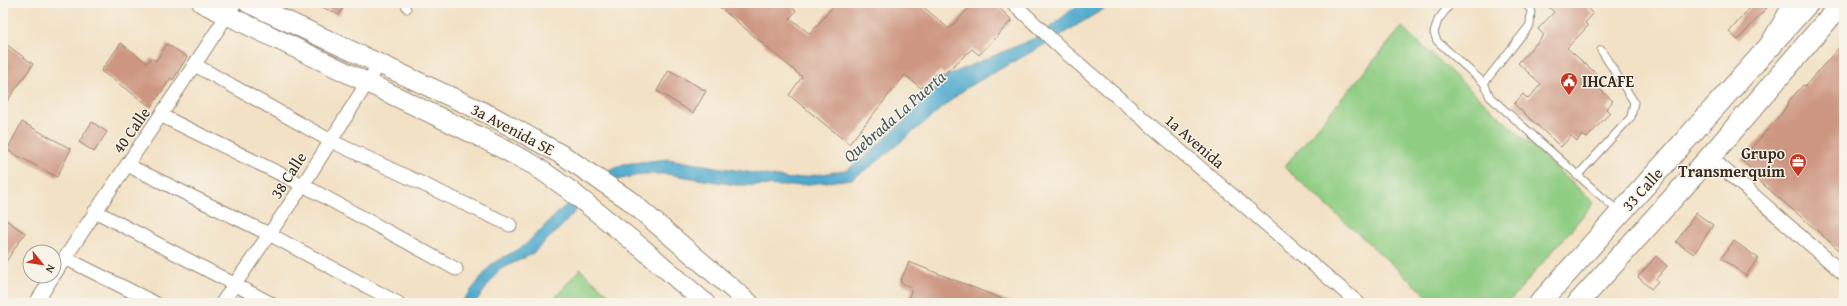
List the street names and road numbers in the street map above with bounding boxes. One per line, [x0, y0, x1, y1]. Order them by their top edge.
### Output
street label: 3a Avenida SE [467, 97, 559, 161]
street label: 40 Calle [106, 102, 156, 158]
street label: 1a Avenida [1160, 108, 1231, 174]
street label: 38 Calle [264, 147, 312, 203]
street label: 33 Calle [1616, 162, 1668, 216]

